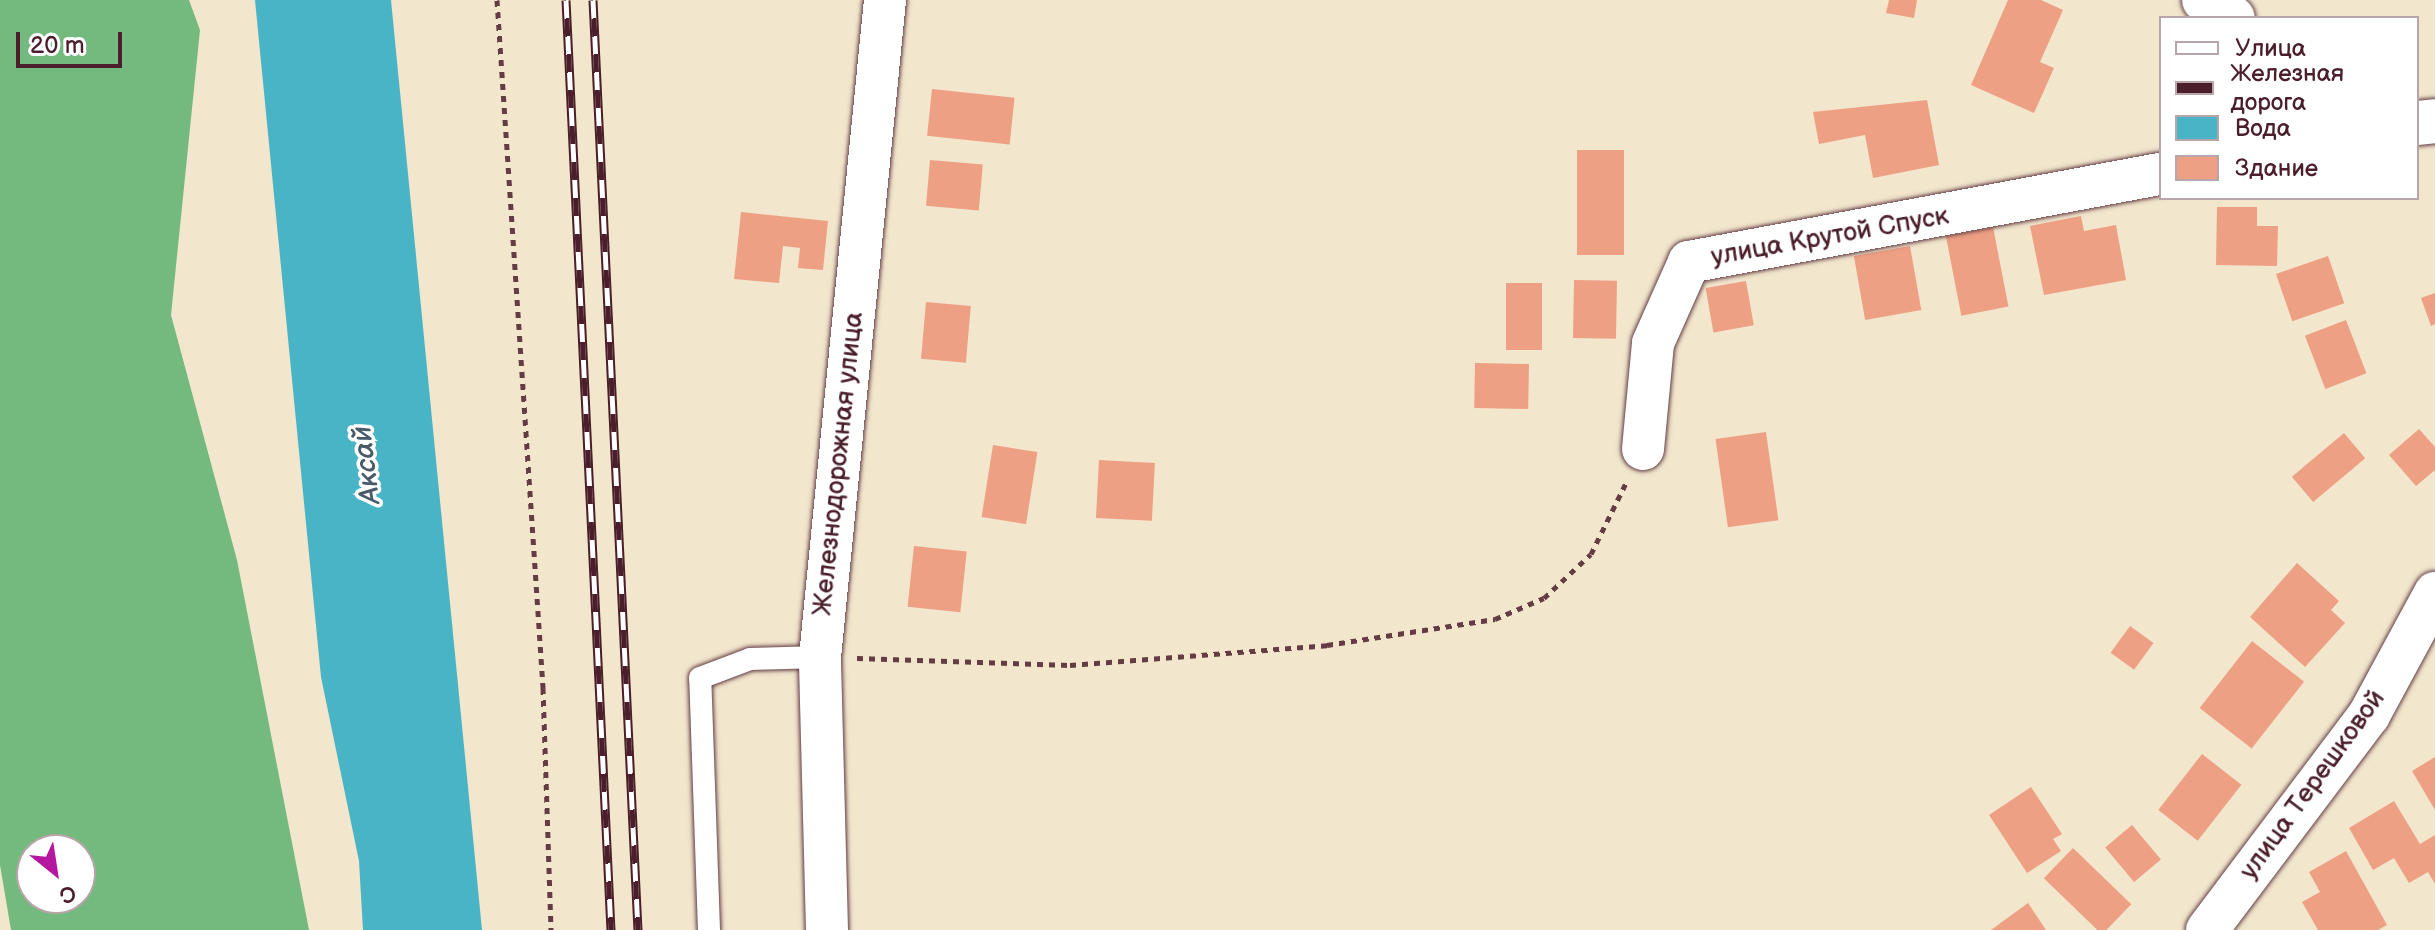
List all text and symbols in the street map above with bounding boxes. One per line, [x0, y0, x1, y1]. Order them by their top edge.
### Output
scale bar [20, 16, 126, 66]
legend [2159, 16, 2419, 200]
text: 20 m [30, 31, 85, 60]
text: Улица [2235, 34, 2306, 63]
text: Железная дорога [2230, 59, 2344, 117]
text: Вода [2235, 114, 2291, 143]
text: Здание [2235, 154, 2318, 183]
street label: улица Крутой Спуск [1709, 201, 1951, 273]
street label: Железнодорожная улица [808, 311, 870, 617]
water label: Аксай [346, 424, 388, 506]
street label: улица Терешковой [2234, 684, 2392, 886]
north arrow [16, 834, 96, 914]
text: С [54, 878, 81, 909]

